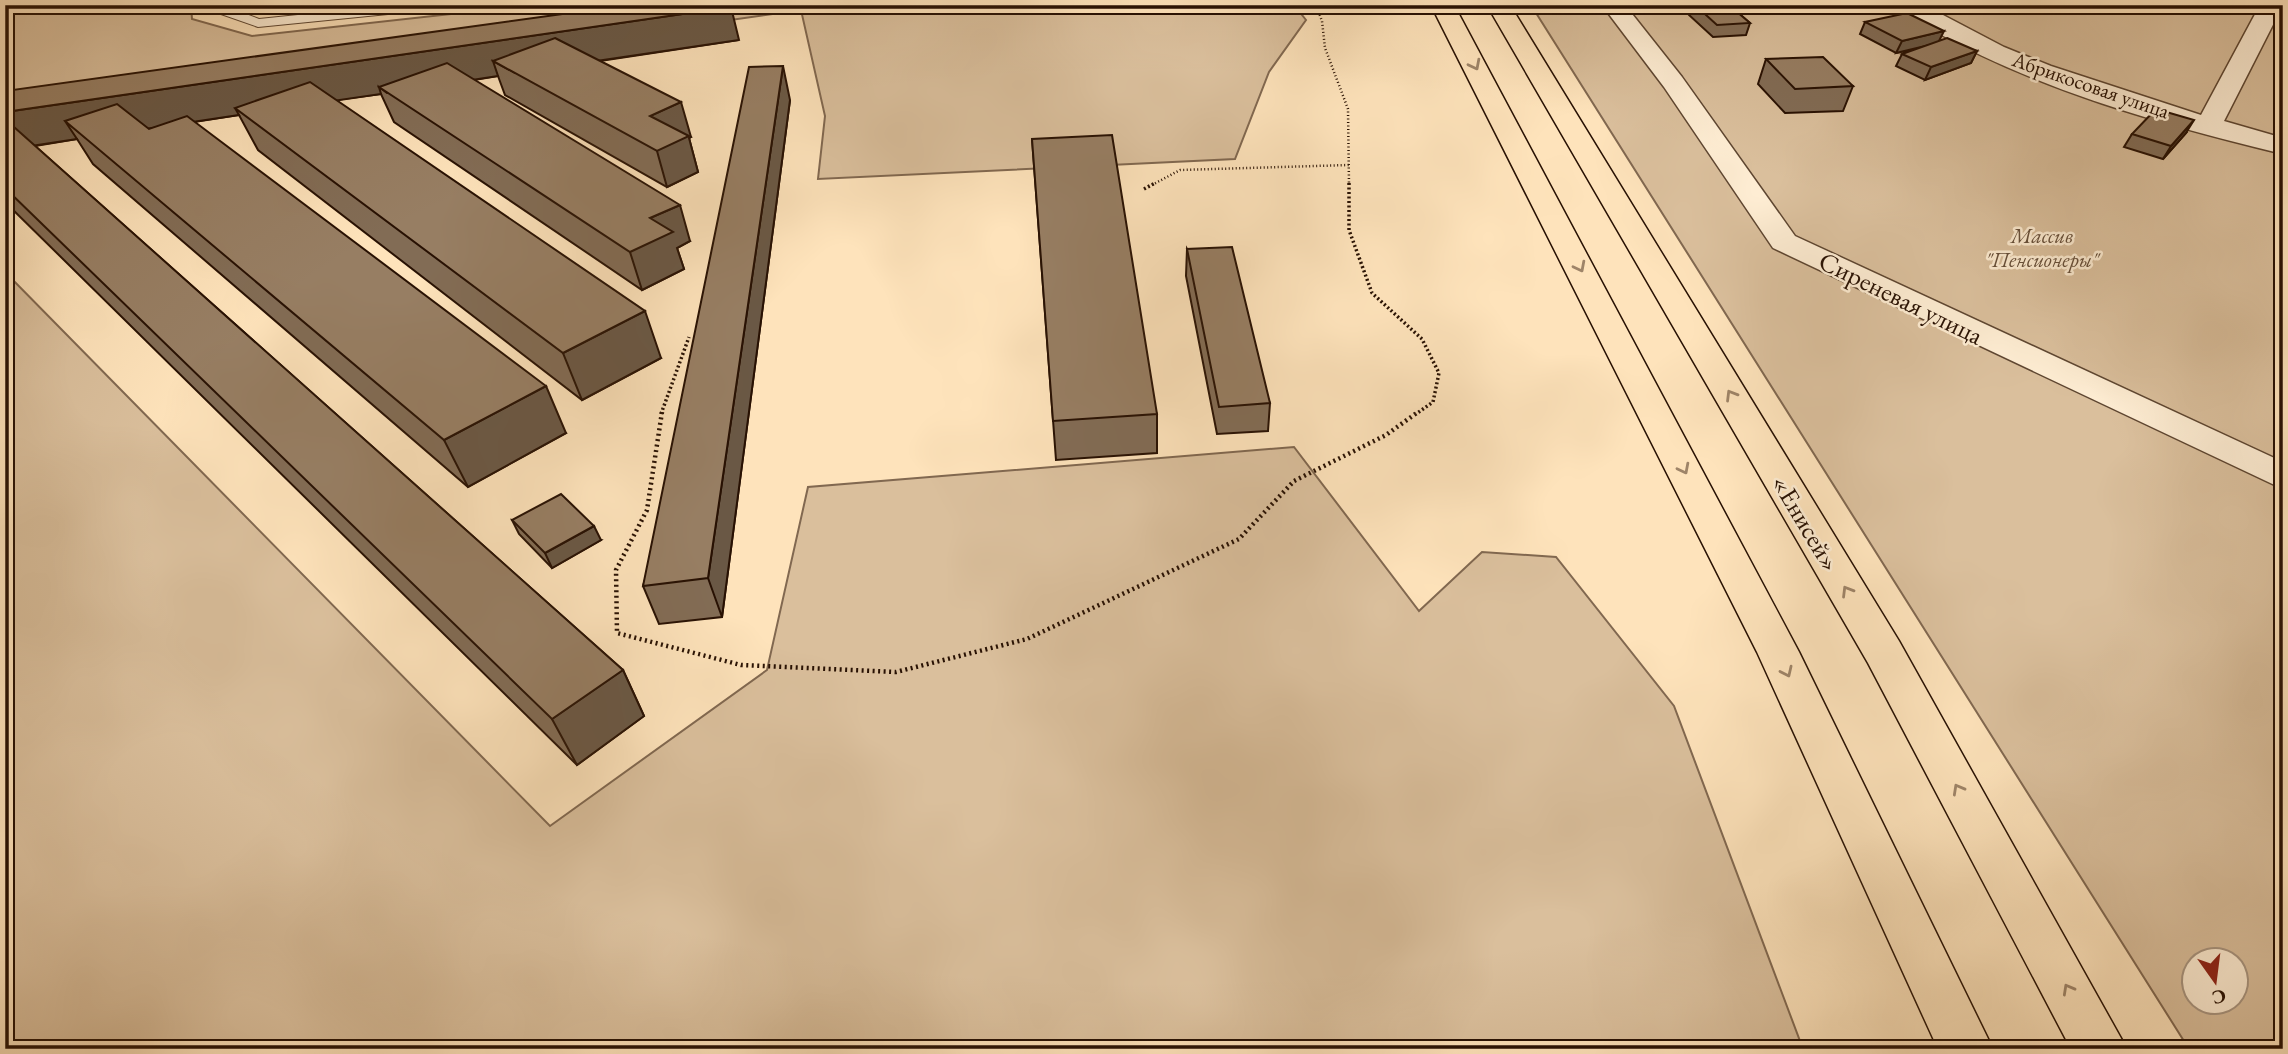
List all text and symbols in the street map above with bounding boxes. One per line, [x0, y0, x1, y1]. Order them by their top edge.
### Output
street label: Абрикосовая улица [2008, 45, 2174, 125]
one-way arrow [1467, 58, 1481, 70]
park label: Массив "Пенсионеры" [1985, 222, 2101, 273]
street label: Сиреневая улица [1813, 244, 1989, 353]
one-way arrow [1571, 260, 1585, 272]
one-way arrow [1726, 390, 1739, 403]
one-way arrow [1675, 462, 1689, 474]
street label: «Енисей» [1764, 468, 1848, 578]
one-way arrow [1842, 586, 1855, 599]
one-way arrow [1779, 665, 1793, 677]
one-way arrow [1953, 784, 1966, 797]
north arrow [2180, 946, 2250, 1016]
text: С [2209, 983, 2229, 1011]
one-way arrow [2063, 984, 2076, 996]

